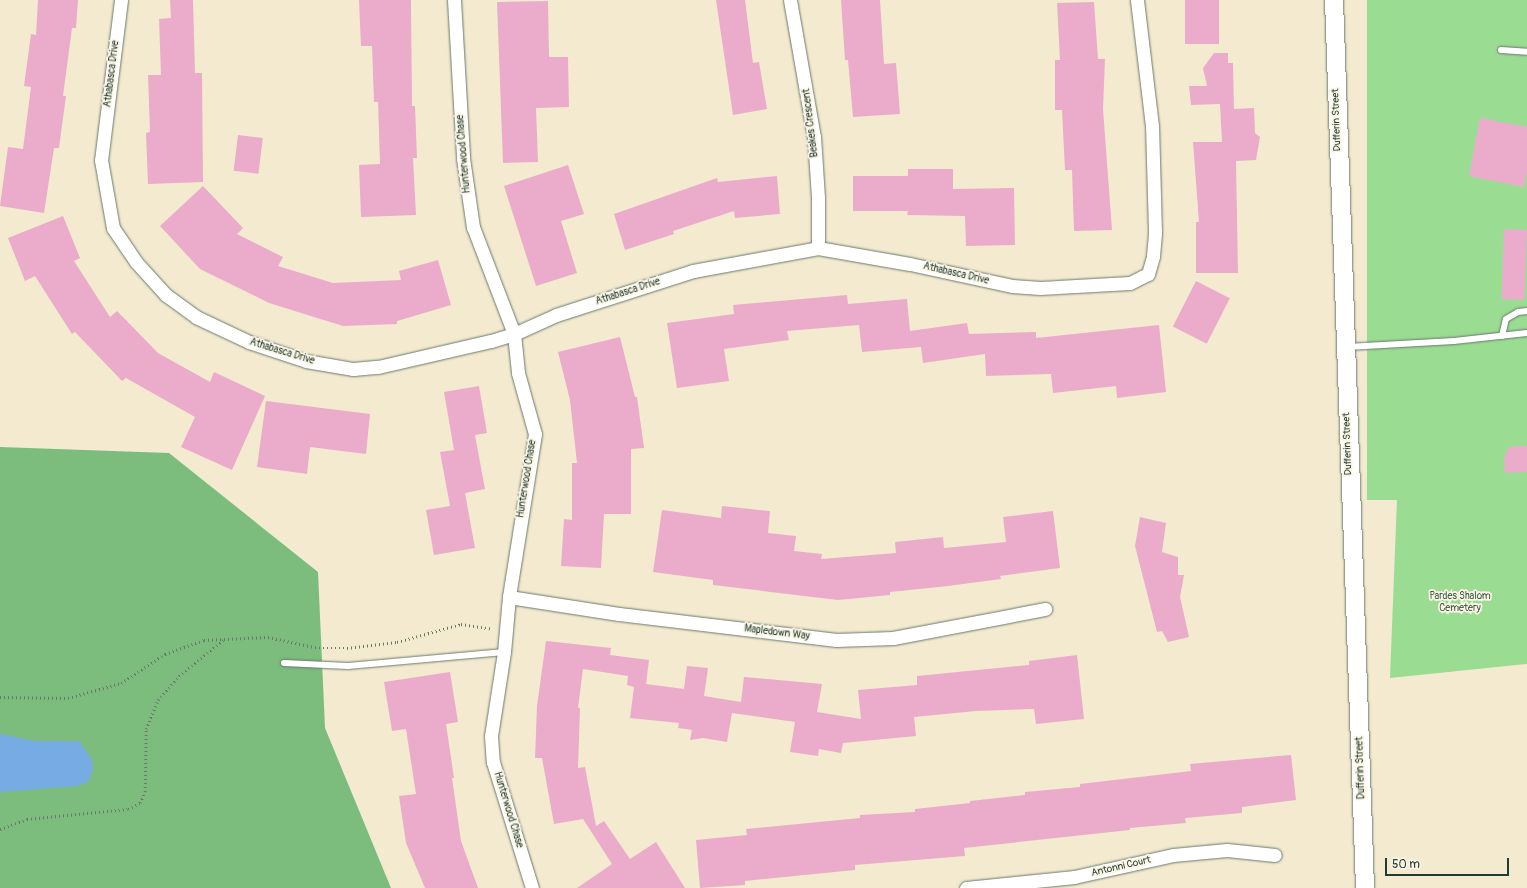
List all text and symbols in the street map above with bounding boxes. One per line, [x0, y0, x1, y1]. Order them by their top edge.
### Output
street label: Athabasca Drive [102, 40, 122, 108]
street label: Beakes Crescent [801, 88, 821, 158]
street label: Dufferin Street [1330, 88, 1344, 152]
street label: Hunterwood Chase [455, 114, 473, 194]
street label: Athabasca Drive [922, 261, 990, 287]
street label: Athabasca Drive [594, 276, 662, 308]
street label: Athabasca Drive [248, 336, 316, 368]
street label: Dufferin Street [1341, 412, 1355, 476]
street label: Hunterwood Chase [515, 439, 539, 519]
park label: Pardes Shalom Cemetery [1429, 590, 1491, 614]
street label: Mapledown Way [744, 623, 810, 643]
street label: Dufferin Street [1354, 736, 1368, 800]
street label: Hunterwood Chase [491, 771, 525, 849]
scale bar [1387, 850, 1511, 876]
street label: Antonni Court [1090, 854, 1152, 880]
text: 50 m [1392, 857, 1420, 872]

